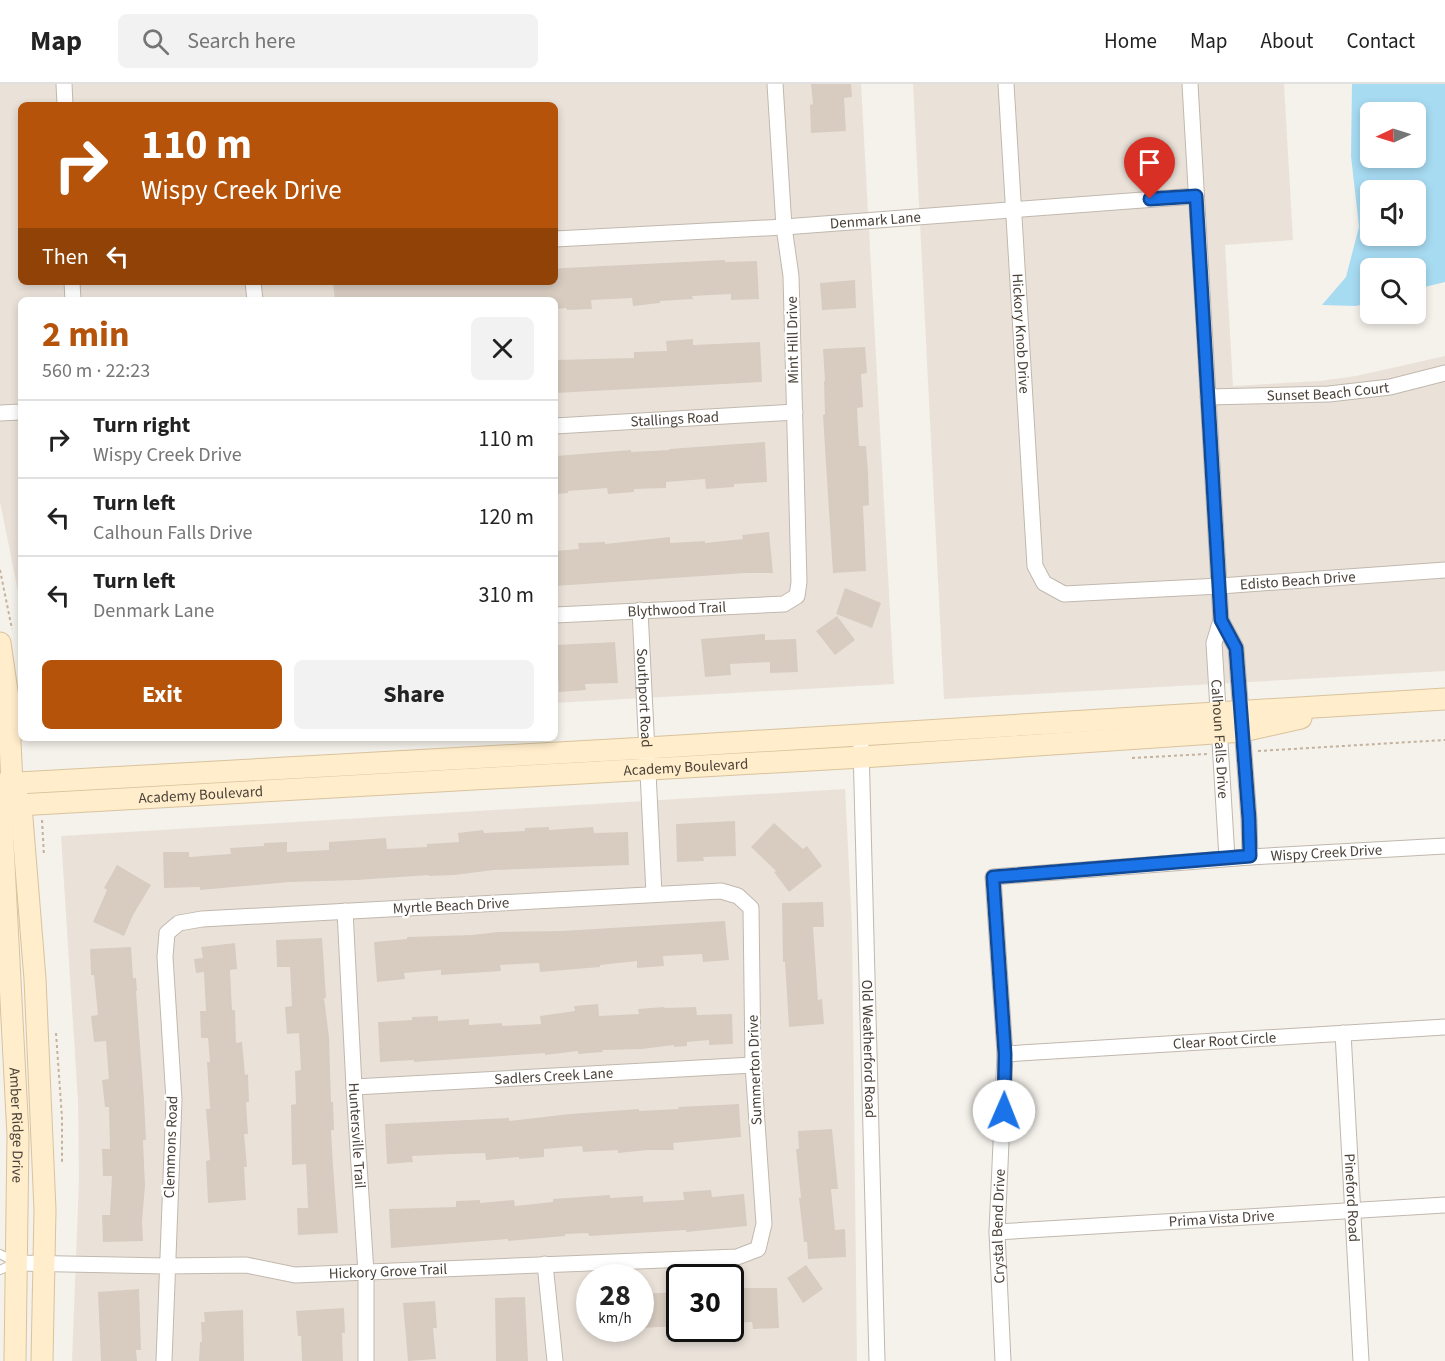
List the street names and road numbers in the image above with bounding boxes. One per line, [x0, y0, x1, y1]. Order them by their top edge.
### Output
street label: Denmark Lane [829, 206, 922, 234]
street label: Hickory Knob Drive [1007, 273, 1035, 394]
street label: Mint Hill Drive [782, 296, 804, 384]
street label: Sunset Beach Court [1266, 377, 1390, 406]
street label: Stallings Road [630, 406, 720, 432]
street label: Edisto Beach Drive [1239, 566, 1356, 595]
street label: Blythwood Trail [627, 596, 727, 622]
street label: Southport Road [631, 648, 657, 748]
street label: Calhoun Falls Drive [1206, 679, 1234, 799]
street label: Academy Boulevard [623, 753, 749, 781]
street label: Academy Boulevard [138, 781, 264, 809]
street label: Wispy Creek Drive [1270, 839, 1383, 866]
street label: Myrtle Beach Drive [392, 892, 510, 920]
street label: Old Weatherford Road [857, 979, 881, 1118]
street label: Summerton Drive [743, 1014, 767, 1126]
street label: Clear Root Circle [1172, 1027, 1277, 1054]
street label: Sadlers Creek Lane [494, 1062, 614, 1090]
street label: Amber Ridge Drive [4, 1067, 29, 1183]
street label: Huntersville Trail [343, 1082, 371, 1189]
street label: Clemmons Road [159, 1095, 183, 1199]
street label: Pineford Road [1339, 1153, 1365, 1243]
street label: Crystal Bend Drive [986, 1168, 1010, 1284]
street label: Prima Vista Drive [1168, 1205, 1275, 1232]
street label: Hickory Grove Trail [328, 1258, 448, 1284]

